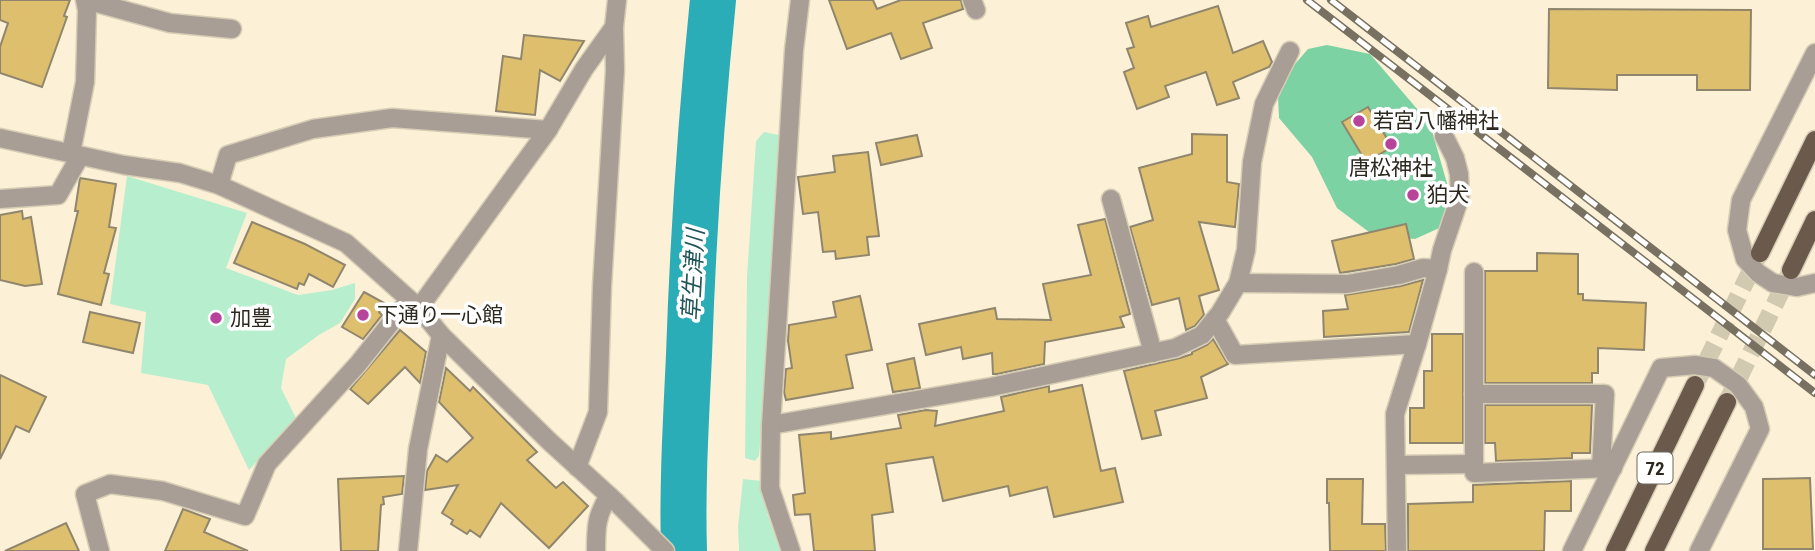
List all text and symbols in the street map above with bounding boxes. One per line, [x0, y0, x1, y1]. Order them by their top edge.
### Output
place label: 若宮八幡神社 [1373, 109, 1499, 133]
marker: 若宮八幡神社 [1351, 113, 1367, 129]
marker: 唐松神社 [1383, 136, 1399, 152]
place label: 唐松神社 [1349, 156, 1433, 180]
place label: 狛犬 [1427, 183, 1469, 207]
marker: 狛犬 [1405, 187, 1421, 203]
water label: 草生津川 [678, 225, 710, 322]
place label: 下通り一心館 [377, 303, 503, 327]
place label: 加豊 [230, 306, 272, 330]
marker: 下通り一心館 [355, 307, 371, 323]
marker: 加豊 [208, 310, 224, 326]
road number: 72 [1638, 453, 1672, 484]

